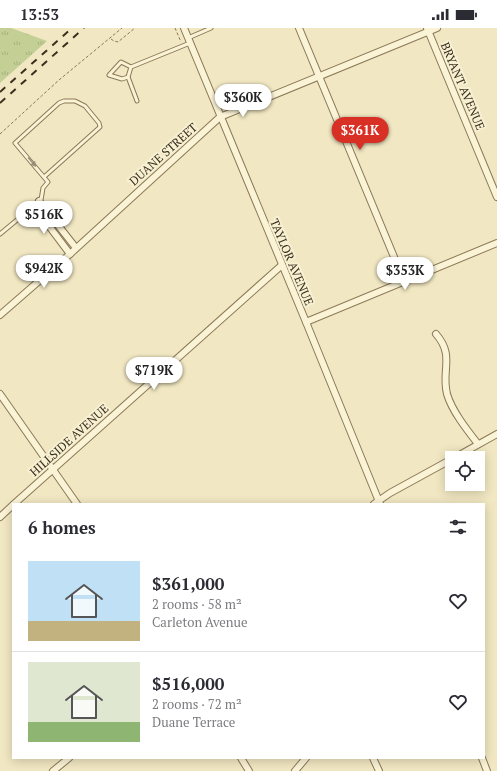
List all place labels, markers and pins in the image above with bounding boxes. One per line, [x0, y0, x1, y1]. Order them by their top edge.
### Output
pin: $360K [215, 84, 271, 118]
pin: $361K [332, 117, 388, 151]
pin: $516K [16, 201, 72, 235]
pin: $942K [16, 255, 72, 289]
pin: $353K [377, 257, 433, 291]
pin: $719K [126, 357, 182, 391]

